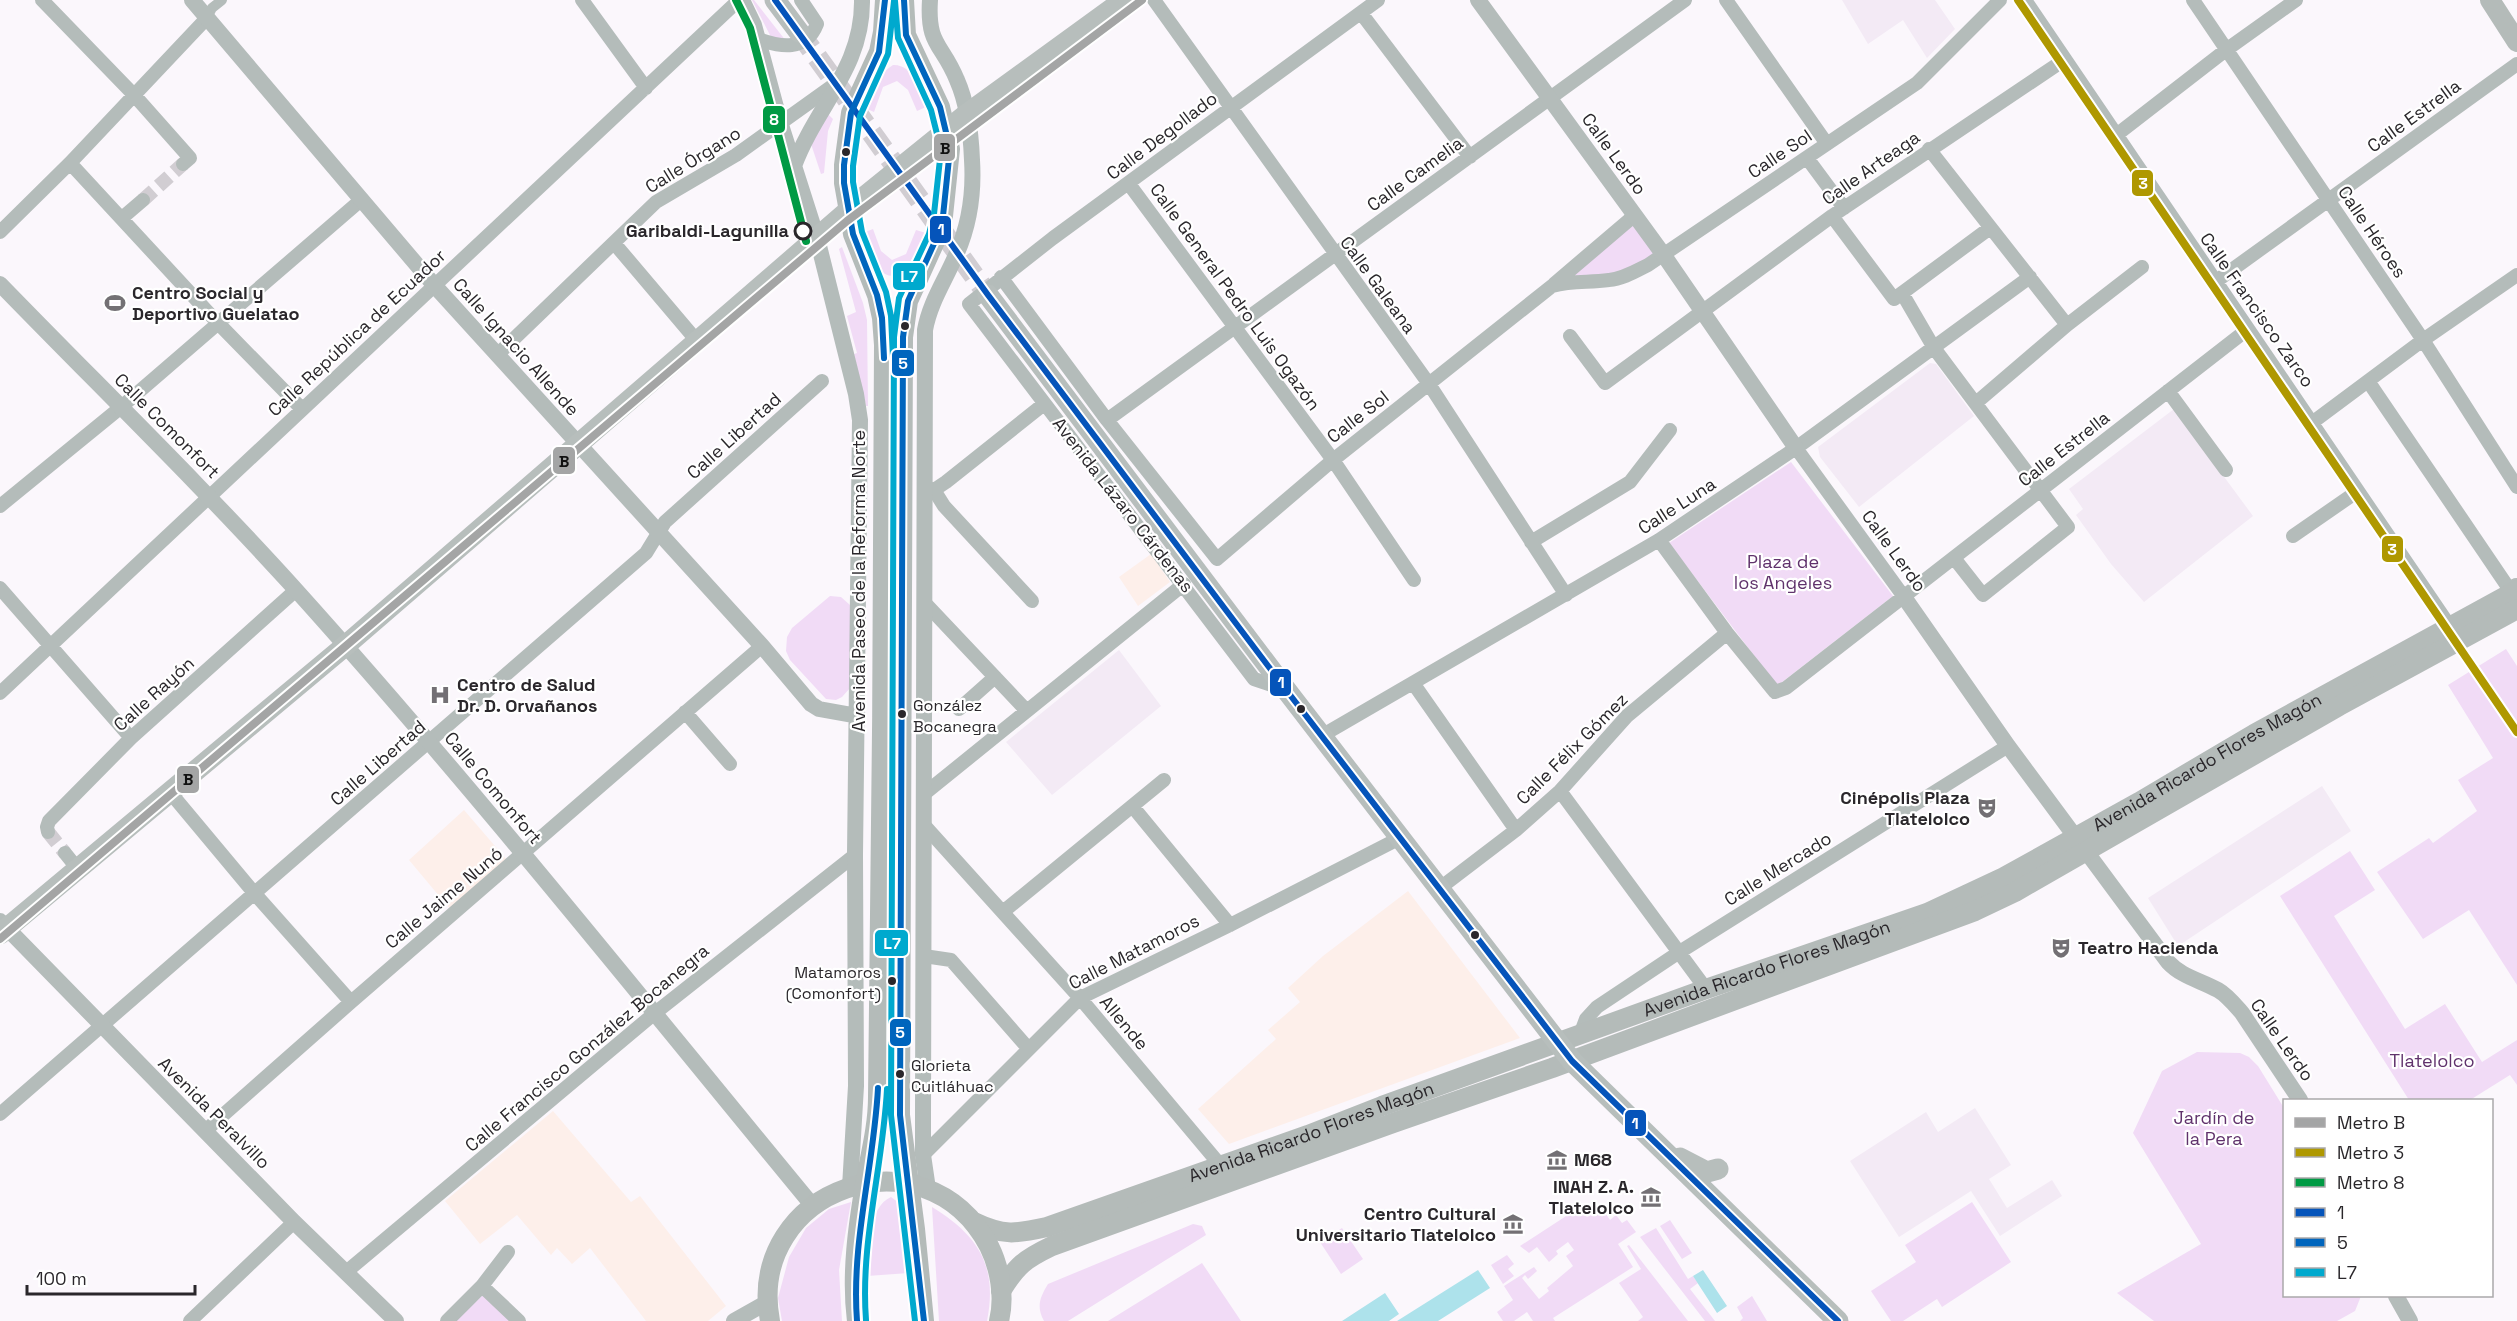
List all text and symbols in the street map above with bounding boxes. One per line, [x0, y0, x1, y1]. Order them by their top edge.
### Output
street label: Calle Estrella [2362, 74, 2465, 157]
street label: Calle Degollado [1102, 86, 1222, 185]
line badge: 8 [762, 105, 786, 134]
street label: Calle Lerdo [1577, 108, 1652, 199]
text: 8 [769, 109, 779, 130]
street label: Calle Órgano [641, 121, 745, 198]
street label: Calle Sol [1743, 124, 1816, 183]
street label: Calle Arteaga [1817, 125, 1924, 210]
street label: Calle Camelia [1362, 131, 1467, 216]
line badge: B [933, 133, 956, 162]
text: B [940, 138, 950, 159]
unlabelled marker [840, 146, 852, 158]
line badge: 3 [2131, 169, 2154, 197]
text: 3 [2138, 173, 2148, 194]
street label: Calle General Pedro Luis Ogazón [1145, 178, 1326, 415]
street label: Calle Héroes [2333, 181, 2412, 282]
line badge: 1 [929, 215, 952, 244]
place label: Garibaldi-Lagunilla [626, 219, 790, 242]
text: 1 [937, 219, 945, 240]
marker: Garibaldi-Lagunilla [794, 222, 812, 240]
street label: Calle Francisco Zarco [2195, 228, 2320, 392]
street label: Calle Galeana [1335, 231, 1422, 338]
street label: Calle República de Ecuador [263, 244, 451, 421]
line badge: L7 [892, 262, 926, 291]
text: L7 [900, 266, 918, 287]
street label: Calle Ignacio Allende [448, 273, 584, 420]
place label: Centro Social y Deportivo Guelatao [132, 281, 300, 325]
sports icon: Centro Social y Deportivo Guelatao [103, 291, 127, 315]
unlabelled marker [899, 320, 911, 332]
line badge: 5 [891, 349, 915, 377]
text: 5 [898, 353, 908, 374]
street label: Calle Comonfort [110, 368, 225, 483]
street label: Calle Sol [1322, 385, 1393, 448]
street label: Calle Libertad [682, 387, 786, 484]
street label: Calle Estrella [2013, 406, 2114, 492]
street label: Avenida Lázaro Cárdenas [1048, 412, 1199, 597]
street label: Avenida Paseo de la Reforma Norte [847, 430, 870, 732]
line badge: B [552, 446, 576, 475]
text: B [559, 451, 569, 472]
street label: Calle Luna [1633, 472, 1720, 539]
street label: Calle Lerdo [1857, 505, 1932, 596]
line badge: 3 [2381, 535, 2404, 563]
text: 3 [2387, 539, 2397, 560]
park label: Plaza de los Angeles [1734, 550, 1832, 594]
street label: Calle Rayón [109, 651, 199, 736]
line badge: 1 [1269, 668, 1292, 697]
text: 1 [1277, 672, 1285, 693]
place label: Centro de Salud Dr. D. Orvañanos [457, 673, 598, 717]
hospital icon: Centro de Salud Dr. D. Orvañanos [428, 683, 452, 707]
street label: Avenida Ricardo Flores Magón [2089, 687, 2325, 836]
street label: Calle Félix Gómez [1511, 688, 1632, 809]
place label: González Bocanegra [913, 695, 997, 737]
unlabelled marker [1295, 703, 1307, 715]
marker: González Bocanegra [896, 708, 908, 720]
street label: Calle Libertad [325, 715, 430, 810]
street label: Calle Comonfort [440, 727, 547, 849]
line badge: B [176, 765, 200, 794]
text: B [183, 769, 193, 790]
place label: Cinépolis Plaza Tlatelolco [1840, 786, 1971, 830]
theatre icon: Cinépolis Plaza Tlatelolco [1975, 796, 1999, 820]
street label: Calle Mercado [1720, 826, 1836, 911]
street label: Calle Jaime Nunó [380, 842, 507, 954]
street label: Calle Matamoros [1065, 909, 1203, 994]
street label: Avenida Ricardo Flores Magón [1640, 915, 1893, 1022]
line badge: L7 [874, 929, 909, 957]
unlabelled marker [1469, 929, 1481, 941]
text: L7 [883, 933, 901, 954]
theatre icon: Teatro Hacienda [2049, 936, 2073, 960]
place label: Teatro Hacienda [2078, 936, 2219, 959]
street label: Calle Francisco González Bocanegra [460, 939, 713, 1157]
place label: Matamoros (Comonfort) [786, 962, 881, 1004]
marker: Matamoros (Comonfort) [886, 975, 898, 987]
street label: Allende [1095, 991, 1154, 1055]
street label: Calle Lerdo [2246, 994, 2319, 1085]
line badge: 5 [889, 1018, 912, 1047]
text: 5 [895, 1022, 905, 1043]
park label: Tlatelolco [2389, 1049, 2475, 1072]
street label: Avenida Peralvillo [153, 1052, 275, 1174]
place label: Glorieta Cuitláhuac [911, 1055, 994, 1097]
marker: Glorieta Cuitláhuac [894, 1068, 906, 1080]
street label: Avenida Ricardo Flores Magón [1185, 1076, 1437, 1187]
legend [2283, 1099, 2493, 1297]
park label: Jardín de la Pera [2174, 1106, 2254, 1150]
line badge: 1 [1624, 1109, 1647, 1137]
text: Metro B [2337, 1111, 2405, 1134]
text: 1 [1631, 1113, 1639, 1134]
text: Metro 3 [2337, 1141, 2404, 1164]
museum icon: M68 [1545, 1148, 1569, 1172]
place label: M68 [1574, 1148, 1612, 1171]
text: Metro 8 [2337, 1171, 2405, 1194]
place label: INAH Z. A. Tlatelolco [1548, 1175, 1634, 1219]
museum icon: INAH Z. A. Tlatelolco [1639, 1185, 1663, 1209]
text: 1 [2337, 1201, 2345, 1224]
place label: Centro Cultural Universitario Tlatelolco [1296, 1202, 1496, 1246]
museum icon: Centro Cultural Universitario Tlatelolco [1501, 1212, 1525, 1236]
text: 5 [2337, 1231, 2348, 1254]
scale bar [27, 1258, 195, 1296]
text: L7 [2337, 1261, 2357, 1284]
text: 100 m [36, 1267, 87, 1290]

